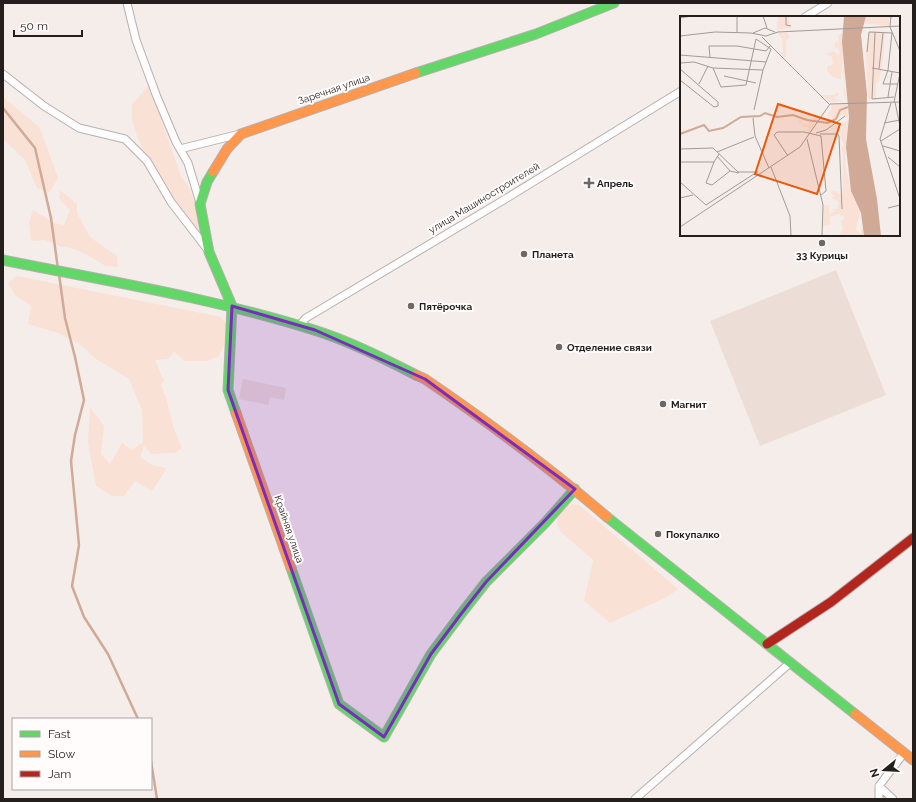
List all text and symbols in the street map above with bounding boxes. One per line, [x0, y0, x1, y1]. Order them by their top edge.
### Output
scale bar [14, 12, 82, 38]
inset map [680, 16, 900, 236]
text: 50 m [20, 19, 48, 33]
street label: Заречная улица [297, 72, 371, 106]
street label: улица Машиностроителей [427, 161, 541, 235]
marker: Апрель [584, 178, 594, 188]
place label: Апрель [597, 178, 634, 189]
marker: 33 Курицы [817, 238, 827, 248]
marker: Планета [519, 249, 529, 259]
place label: Планета [532, 249, 574, 260]
place label: 33 Курицы [796, 250, 848, 261]
marker: Пятёрочка [406, 301, 416, 311]
place label: Пятёрочка [419, 301, 472, 312]
marker: Отделение связи [554, 342, 564, 352]
place label: Отделение связи [567, 342, 652, 353]
marker: Магнит [658, 399, 668, 409]
place label: Магнит [671, 399, 707, 410]
street label: Крайняя улица [272, 494, 306, 564]
marker: Покупалко [653, 529, 663, 539]
place label: Покупалко [666, 529, 720, 540]
legend [12, 718, 152, 790]
text: Fast [48, 727, 71, 741]
text: Slow [48, 747, 75, 761]
north arrow [864, 750, 904, 790]
text: Jam [48, 767, 71, 781]
text: N [867, 767, 882, 779]

